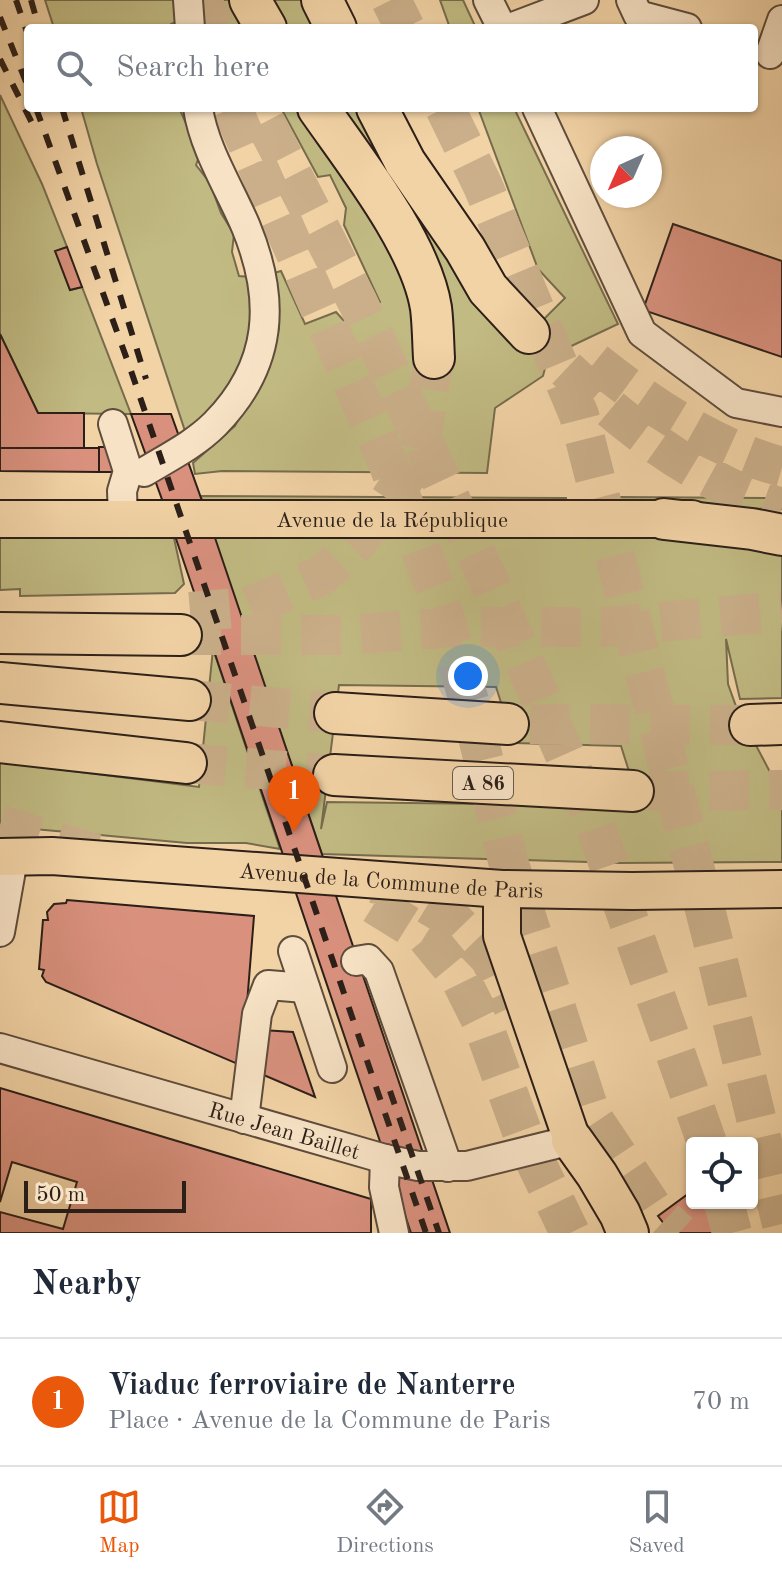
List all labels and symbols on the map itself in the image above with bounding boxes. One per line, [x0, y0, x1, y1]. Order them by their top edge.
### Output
north arrow [590, 136, 662, 208]
street label: Avenue de la République [276, 510, 508, 532]
your location [448, 656, 488, 696]
pin: 1 [268, 766, 320, 832]
road number: A 86 [453, 767, 513, 799]
street label: Avenue de la Commune de Paris [238, 861, 543, 903]
street label: Rue Jean Baillet [206, 1100, 362, 1164]
scale bar [24, 1177, 186, 1213]

